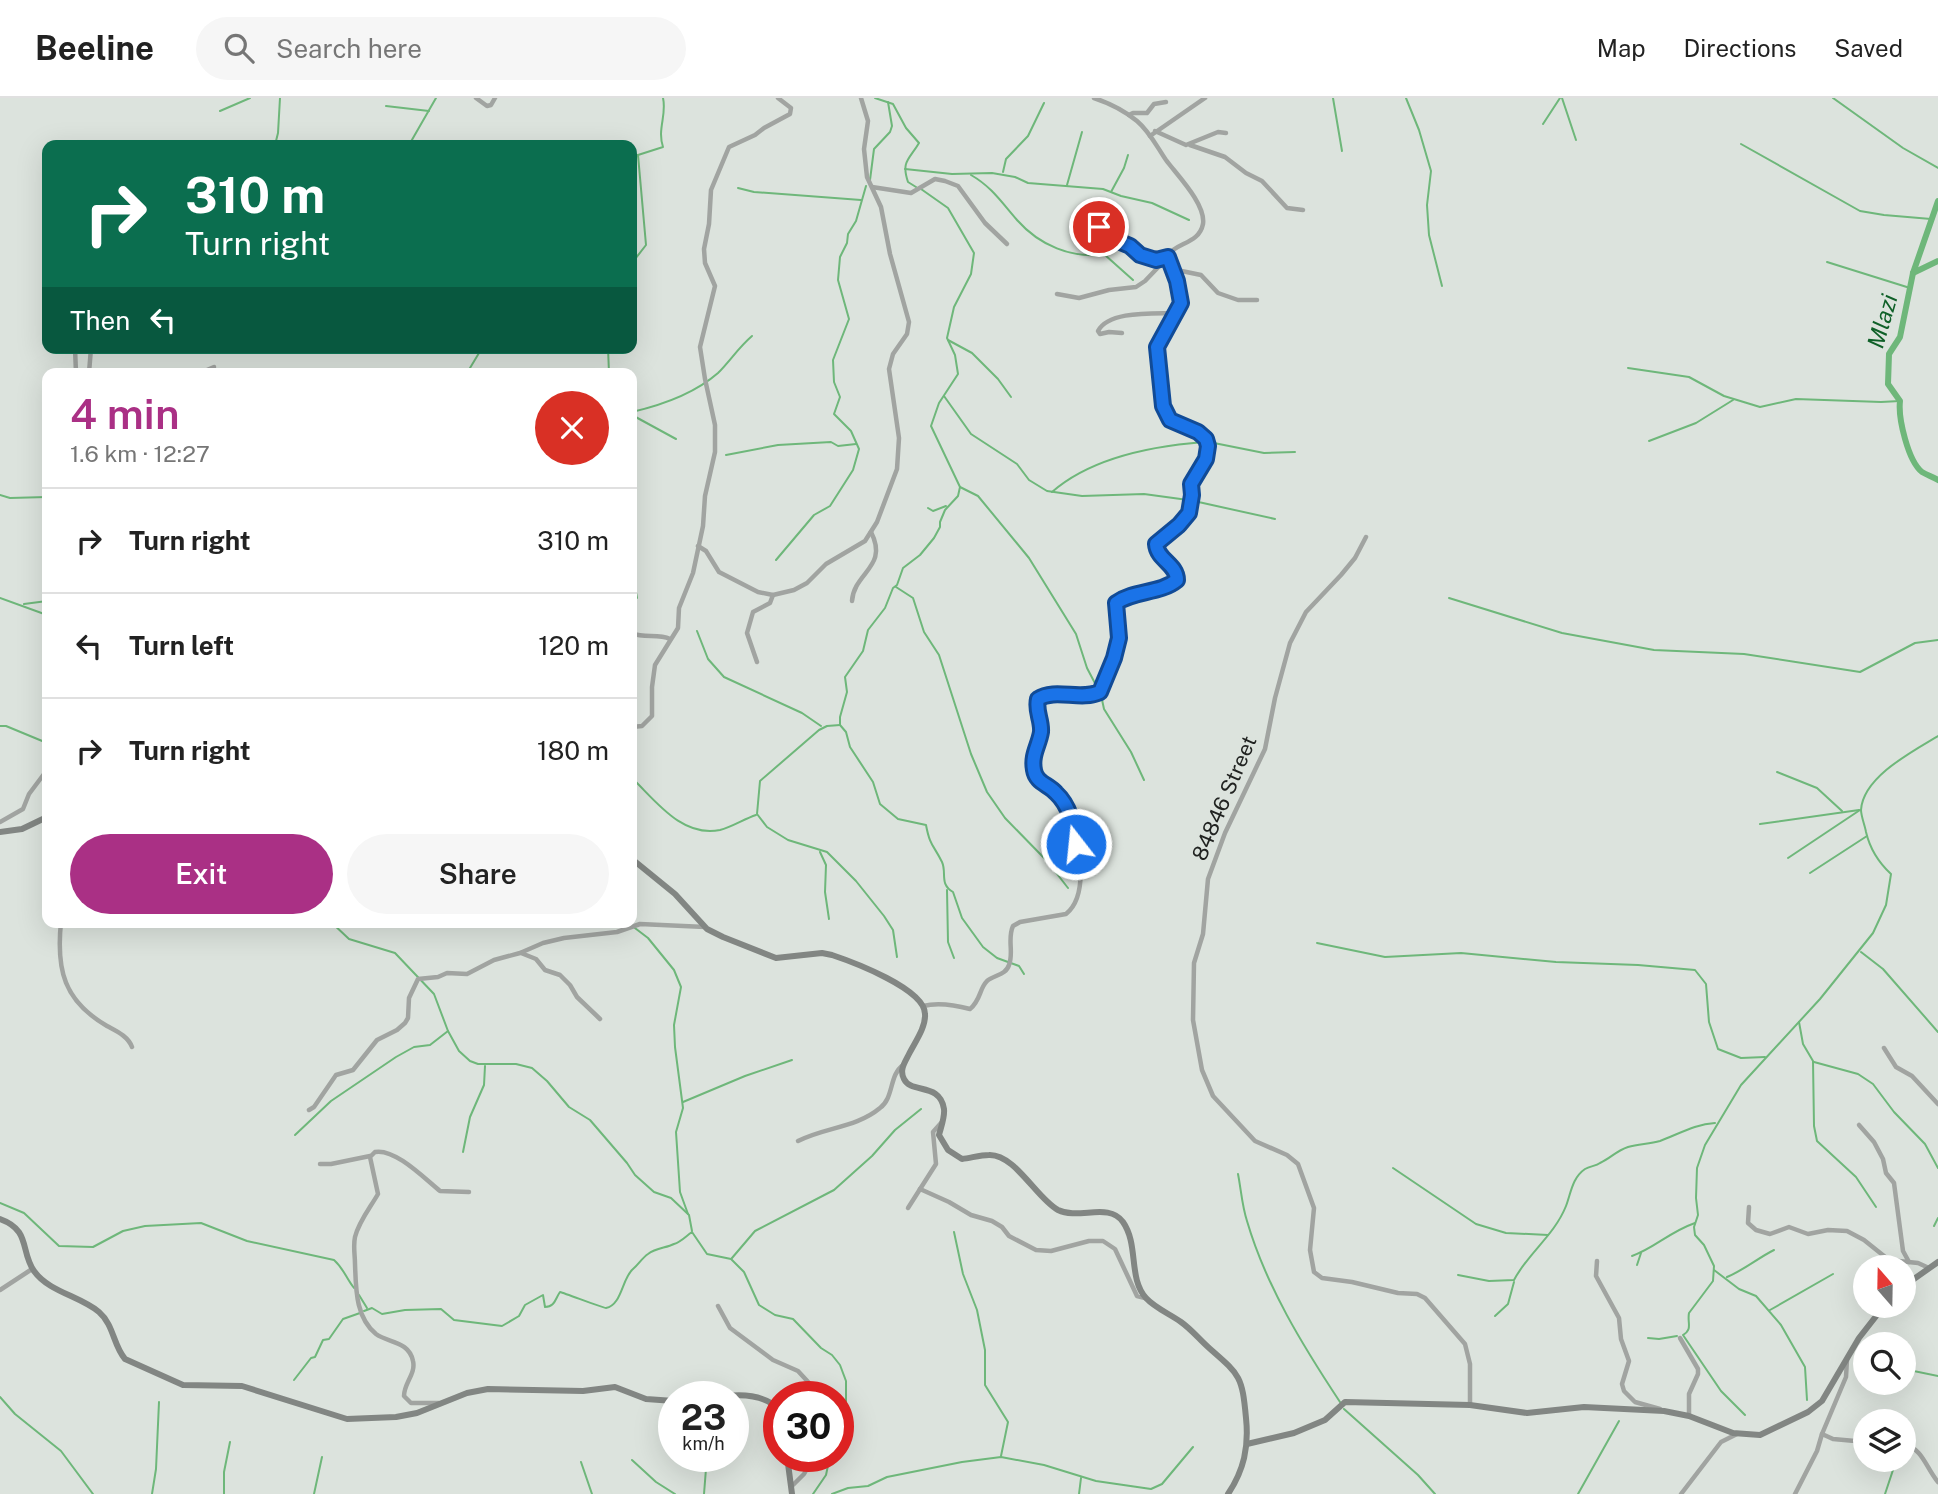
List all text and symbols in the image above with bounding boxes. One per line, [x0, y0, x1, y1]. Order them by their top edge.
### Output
search box [196, 17, 686, 80]
text: Beeline [35, 29, 154, 67]
icon: search [220, 29, 258, 67]
text: Search here [276, 33, 422, 64]
text: Map [1597, 34, 1646, 62]
text: Directions [1684, 34, 1796, 62]
text: Saved [1834, 34, 1903, 62]
text: 310 m [185, 166, 325, 224]
icon: right [70, 168, 161, 259]
pin [1069, 197, 1129, 257]
icon: arrive [1080, 208, 1118, 246]
text: Turn right [185, 225, 330, 262]
water label: Mlazi [1861, 291, 1903, 351]
icon: left [144, 301, 182, 339]
text: Then [70, 305, 130, 336]
text: 4 min [70, 389, 179, 438]
button: close [535, 391, 609, 465]
text: 1.6 km · 12:27 [70, 440, 210, 467]
icon: right [70, 522, 108, 560]
text: Turn right [129, 525, 251, 556]
text: 310 m [537, 525, 609, 556]
icon: left [70, 627, 108, 665]
text: Turn left [129, 630, 234, 661]
text: 120 m [538, 630, 609, 661]
icon: right [70, 732, 108, 770]
street label: 84846 Street [1187, 732, 1261, 864]
text: Turn right [129, 735, 251, 766]
text: 180 m [537, 735, 609, 766]
position arrow [1039, 807, 1113, 881]
button: Exit [70, 834, 333, 914]
button: Share [347, 834, 609, 914]
north arrow [1853, 1255, 1916, 1318]
map controls [1853, 1255, 1916, 1472]
button: search [1853, 1332, 1916, 1395]
speed limit sign: 30 [763, 1381, 854, 1472]
text: 23 [681, 1397, 726, 1438]
button: layers [1853, 1409, 1916, 1472]
text: km/h [682, 1433, 725, 1454]

